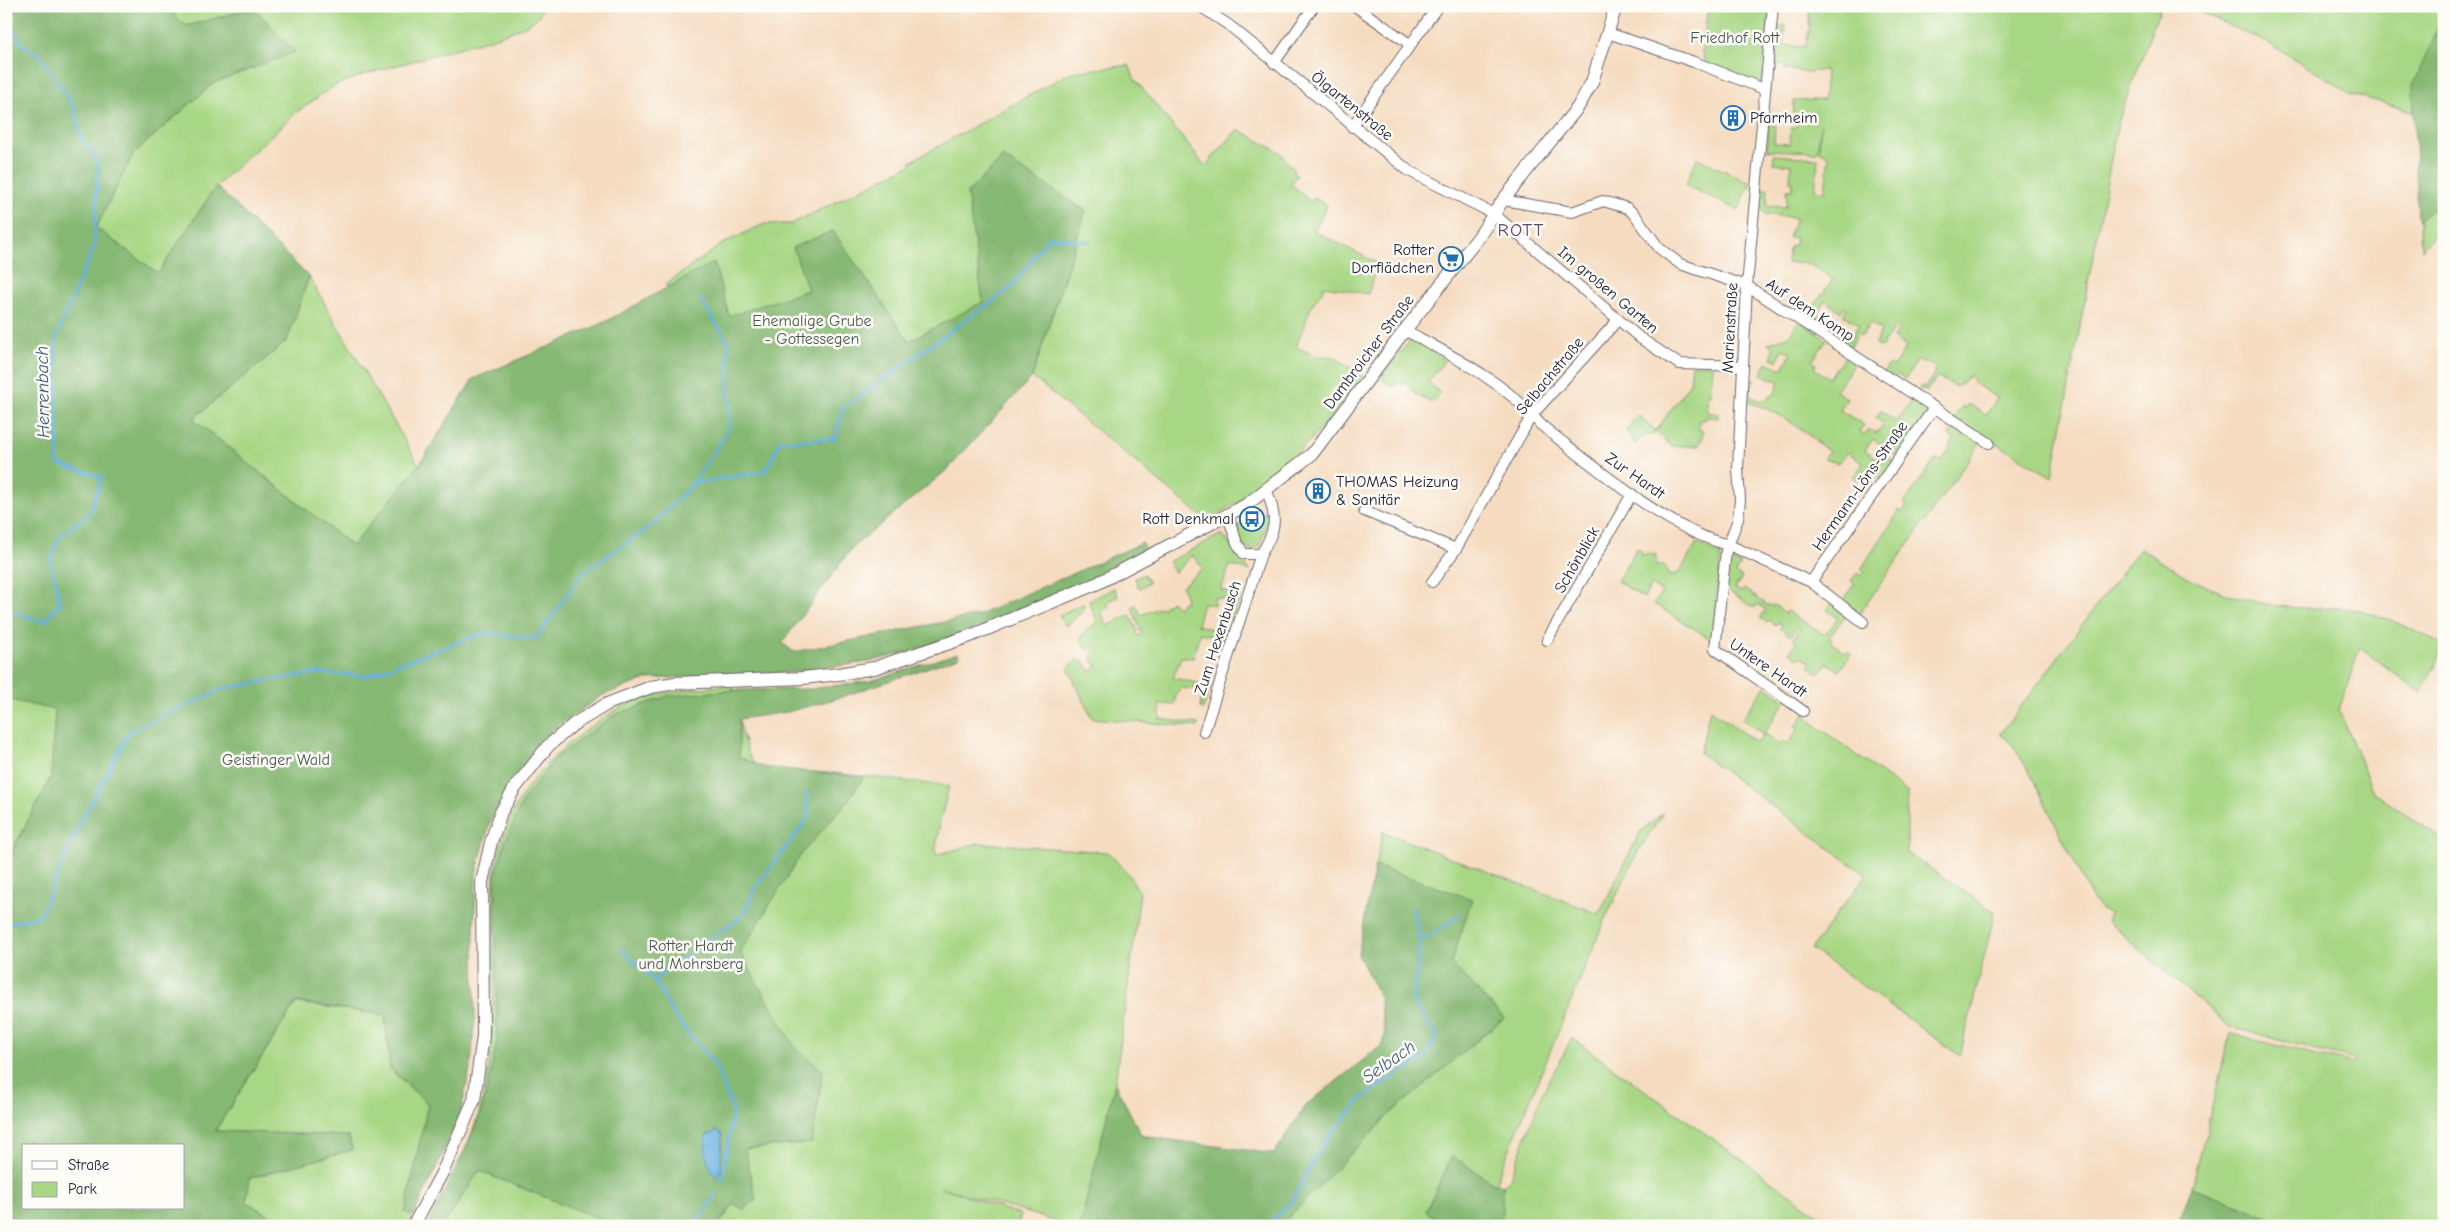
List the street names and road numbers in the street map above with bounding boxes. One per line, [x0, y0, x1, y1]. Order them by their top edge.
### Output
street label: Ölgartenstraße [1308, 68, 1396, 144]
street label: Im großen Garten [1554, 243, 1662, 337]
street label: Auf dem Komp [1763, 275, 1857, 345]
street label: Marienstraße [1719, 282, 1741, 374]
street label: Dambroicher Straße [1320, 291, 1418, 413]
street label: Selbachstraße [1512, 334, 1588, 418]
street label: Hermann-Löns-Straße [1809, 418, 1911, 554]
street label: Zur Hardt [1602, 449, 1668, 503]
street label: Schönblick [1551, 523, 1603, 596]
street label: Zum Hexenbusch [1191, 578, 1245, 698]
street label: Untere Hardt [1726, 635, 1810, 701]

